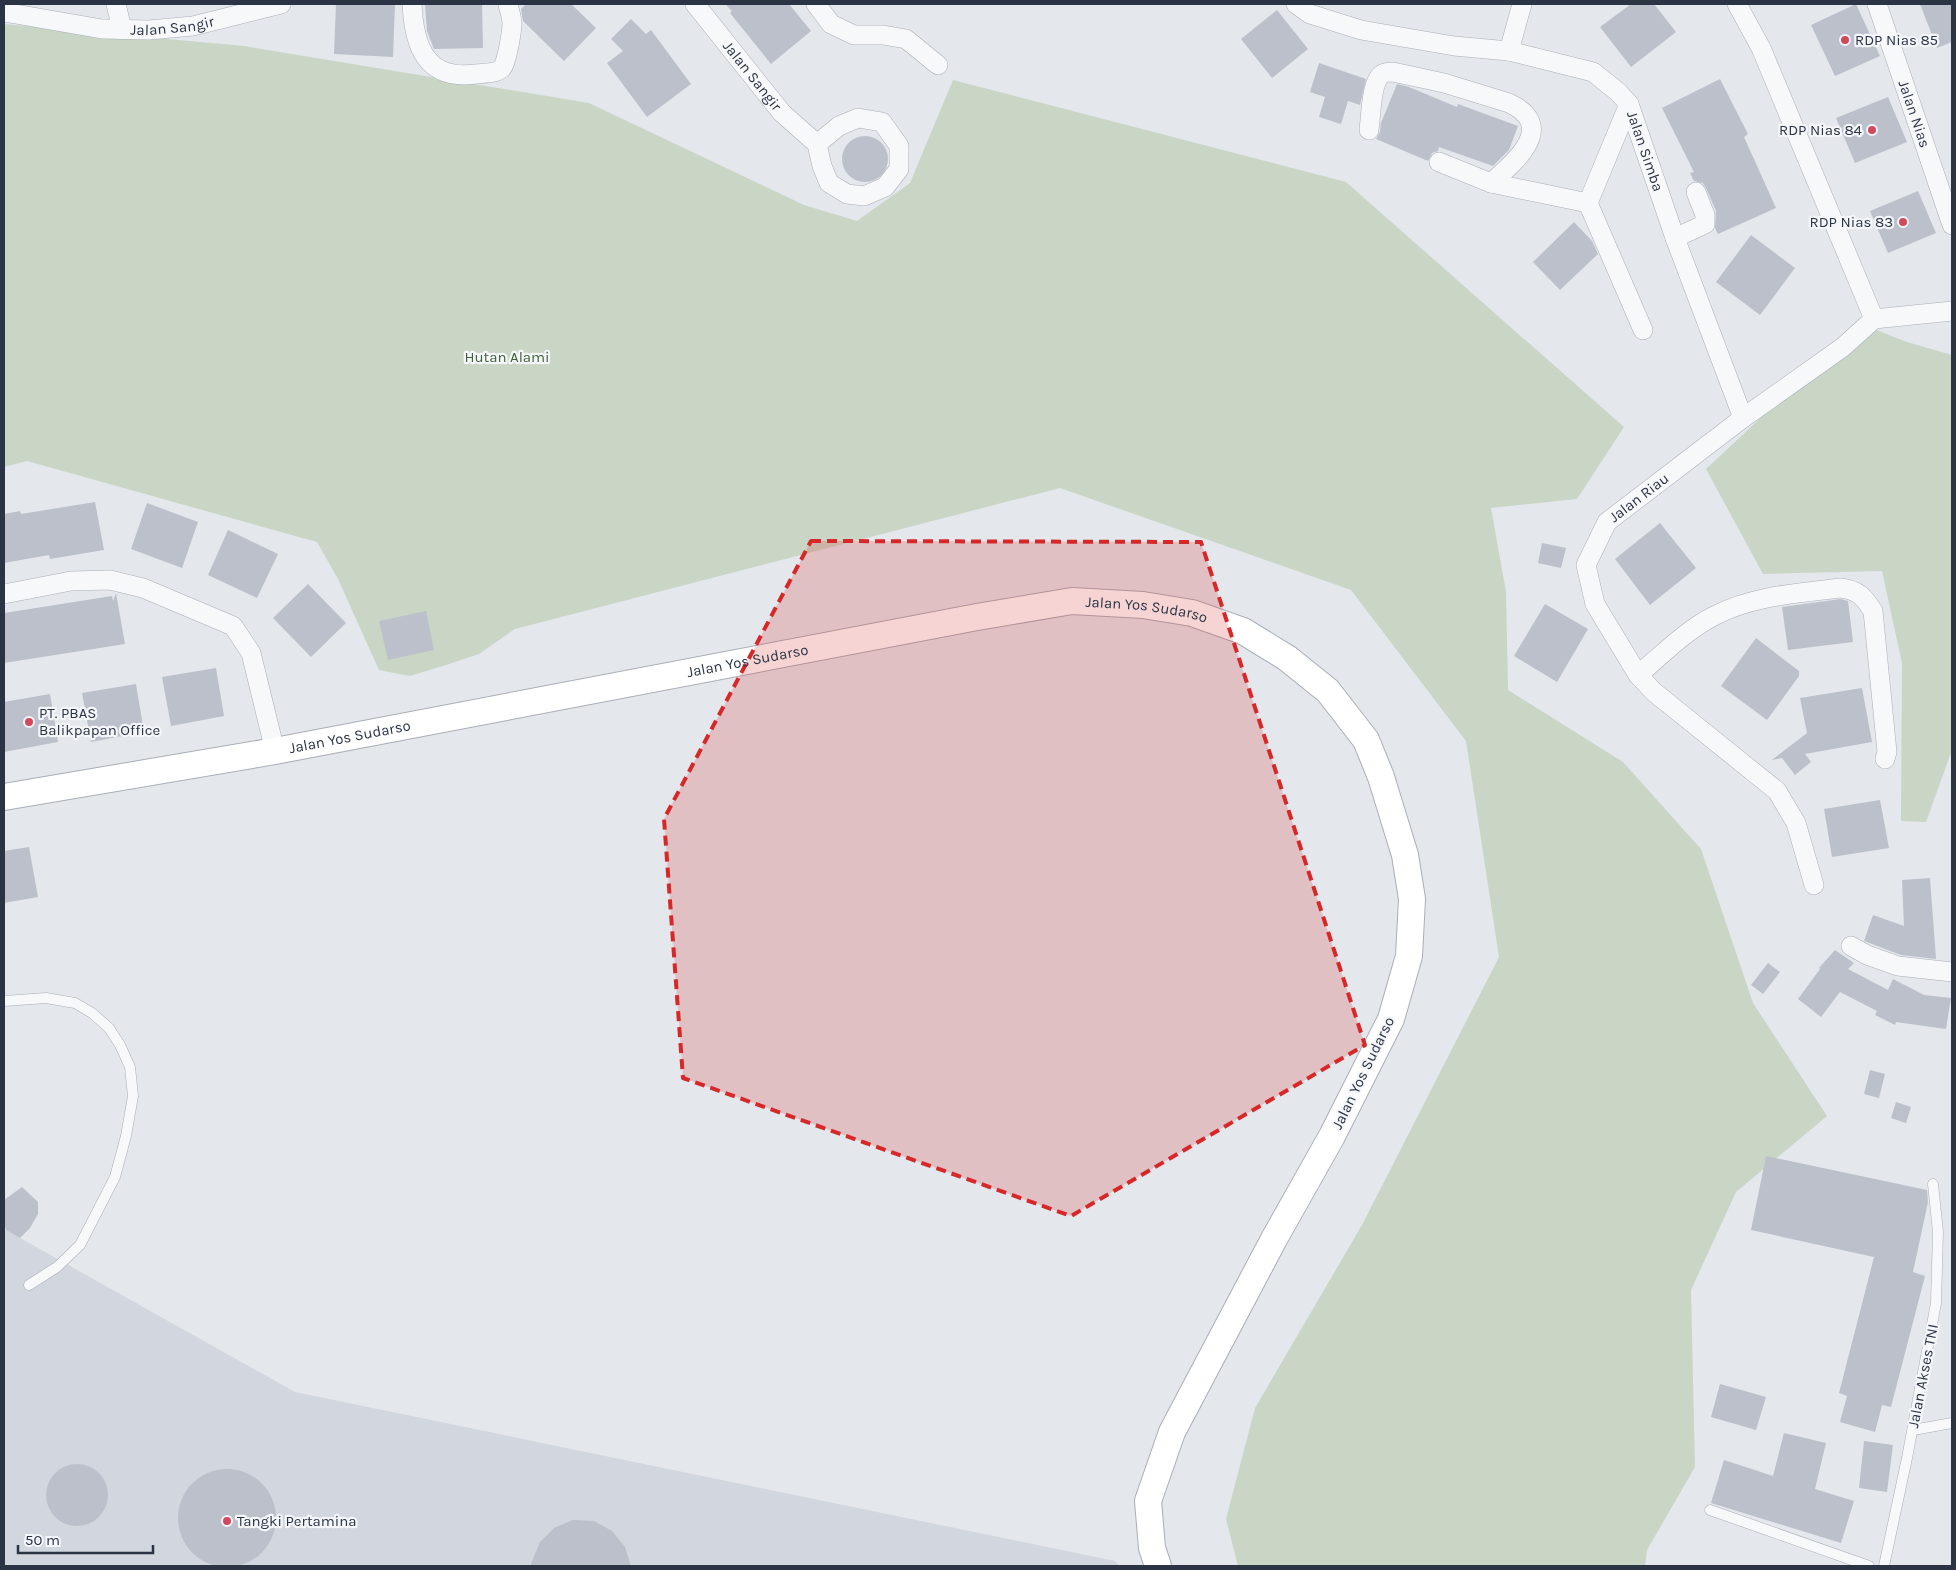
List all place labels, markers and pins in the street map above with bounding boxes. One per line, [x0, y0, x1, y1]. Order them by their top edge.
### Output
place label: RDP Nias 85 [1855, 31, 1938, 49]
marker: RDP Nias 85 [1839, 34, 1851, 46]
place label: RDP Nias 84 [1779, 121, 1863, 139]
marker: RDP Nias 84 [1866, 124, 1878, 136]
place label: RDP Nias 83 [1810, 213, 1893, 231]
marker: RDP Nias 83 [1897, 216, 1909, 228]
place label: PT. PBAS Balikpapan Office [39, 704, 160, 739]
marker: PT. PBAS Balikpapan Office [23, 716, 35, 728]
place label: Tangki Pertamina [237, 1512, 357, 1530]
marker: Tangki Pertamina [221, 1515, 233, 1527]

